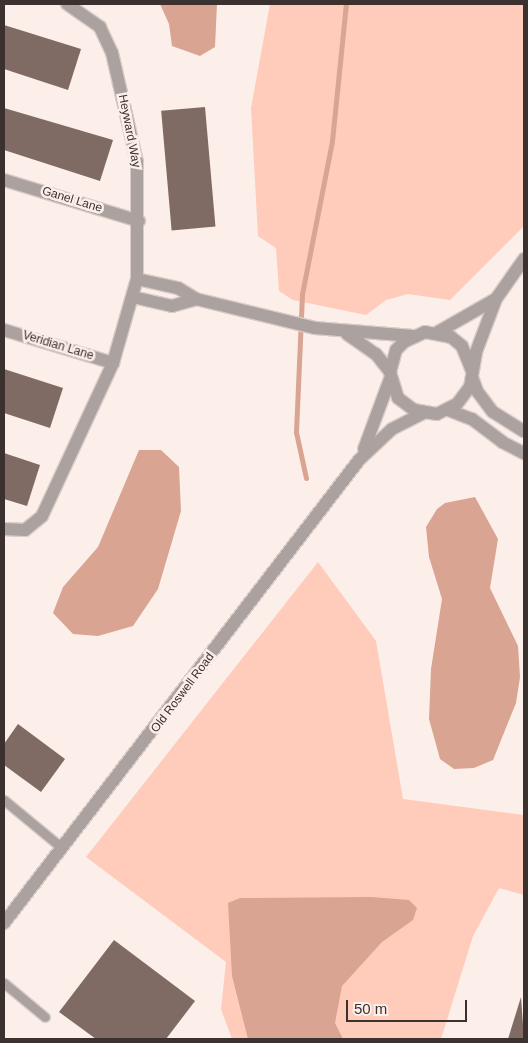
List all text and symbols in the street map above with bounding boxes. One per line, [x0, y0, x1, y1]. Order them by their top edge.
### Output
street label: Heyward Way [115, 93, 143, 169]
street label: Ganel Lane [40, 184, 104, 216]
street label: Veridian Lane [21, 328, 95, 364]
street label: Old Roswell Road [148, 650, 218, 736]
scale bar [348, 990, 469, 1022]
text: 50 m [354, 1000, 387, 1017]

